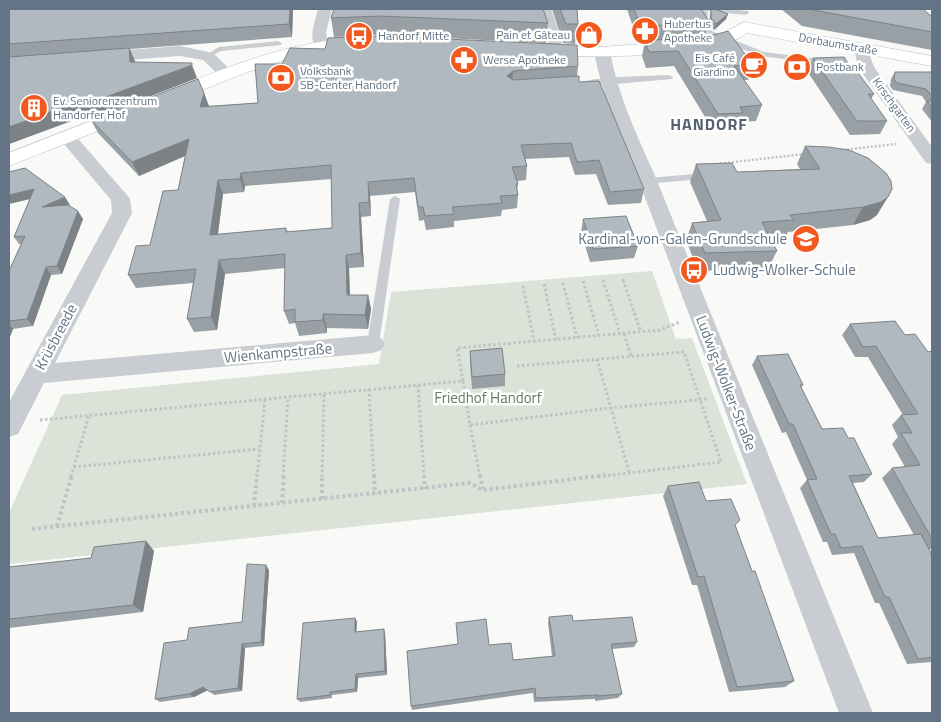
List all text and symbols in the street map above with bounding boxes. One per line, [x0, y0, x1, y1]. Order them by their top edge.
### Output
place label: Hubertus Apotheke [664, 14, 712, 47]
pharmacy icon: Hubertus Apotheke [630, 16, 660, 46]
shop icon: Pain et Gâteau [574, 20, 604, 50]
bus stop icon: Handorf Mitte [344, 21, 374, 51]
place label: Pain et Gâteau [496, 25, 570, 44]
place label: Handorf Mitte [378, 26, 449, 45]
street label: Dorbaumstraße [797, 27, 879, 60]
pharmacy icon: Werse Apotheke [449, 45, 479, 75]
place label: Eis Café Giardino [693, 48, 735, 81]
place label: Werse Apotheke [483, 50, 566, 69]
cafe icon: Eis Café Giardino [739, 50, 769, 80]
bank icon: Postbank [782, 52, 812, 82]
place label: Postbank [816, 57, 864, 76]
place label: Volksbank SB-Center Handorf [300, 61, 396, 94]
bank icon: Volksbank SB-Center Handorf [266, 63, 296, 93]
street label: Kirschgarten [868, 73, 921, 136]
place label: Ev. Seniorenzentrum Handorfer Hof [53, 91, 157, 124]
building icon: Ev. Seniorenzentrum Handorfer Hof [19, 93, 49, 123]
district label: HANDORF [670, 112, 748, 136]
school or university icon: Kardinal-von-Galen-Grundschule [791, 224, 821, 254]
place label: Kardinal-von-Galen-Grundschule [578, 227, 787, 250]
bus stop icon: Ludwig-Wolker-Schule [679, 255, 709, 285]
place label: Ludwig-Wolker-Schule [713, 258, 856, 281]
street label: Krüsbreede [28, 299, 83, 374]
street label: Ludwig-Wolker-Straße [690, 312, 763, 454]
street label: Wienkampstraße [223, 336, 333, 369]
park label: Friedhof Handorf [434, 386, 542, 409]

